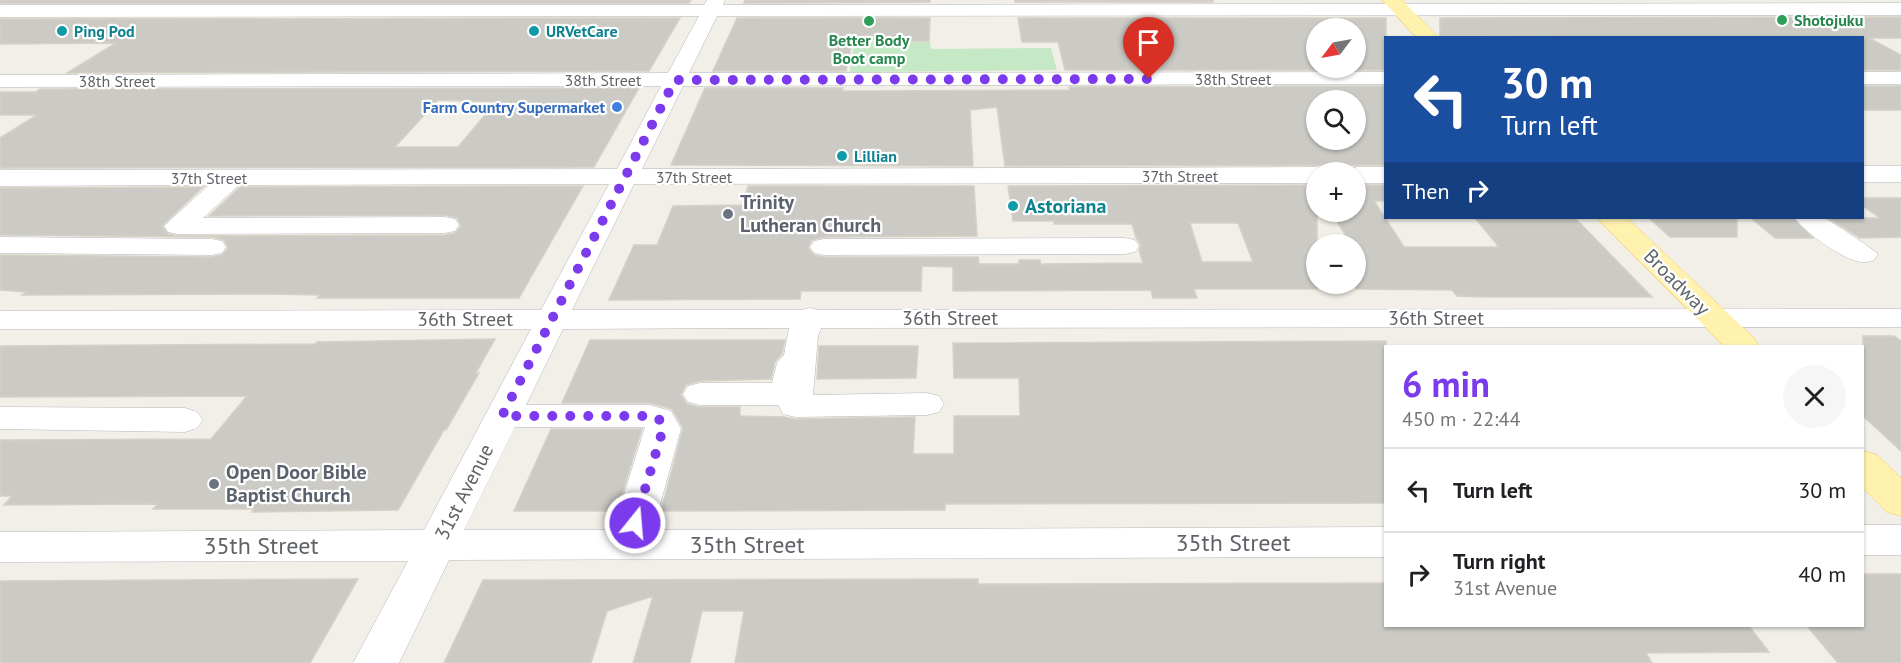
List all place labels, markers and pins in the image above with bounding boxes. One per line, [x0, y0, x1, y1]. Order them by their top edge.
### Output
place label: Shotojuku [1794, 10, 1863, 30]
marker: Shotojuku [1775, 13, 1789, 27]
marker: Better Body Boot camp [862, 14, 876, 28]
pin [1123, 17, 1174, 79]
place label: Ping Pod [74, 21, 135, 41]
place label: URVetCare [546, 21, 618, 41]
marker: Ping Pod [55, 24, 69, 38]
marker: URVetCare [527, 24, 541, 38]
place label: Better Body Boot camp [829, 30, 910, 68]
place label: Farm Country Supermarket [423, 97, 605, 117]
marker: Farm Country Supermarket [610, 100, 624, 114]
place label: Lillian [854, 146, 897, 166]
marker: Lillian [835, 149, 849, 163]
place label: Trinity Lutheran Church [740, 189, 881, 238]
place label: Astoriana [1025, 193, 1106, 219]
marker: Astoriana [1006, 199, 1020, 213]
marker: Trinity Lutheran Church [721, 207, 735, 221]
place label: Open Door Bible Baptist Church [226, 459, 367, 508]
marker: Open Door Bible Baptist Church [207, 477, 221, 491]

